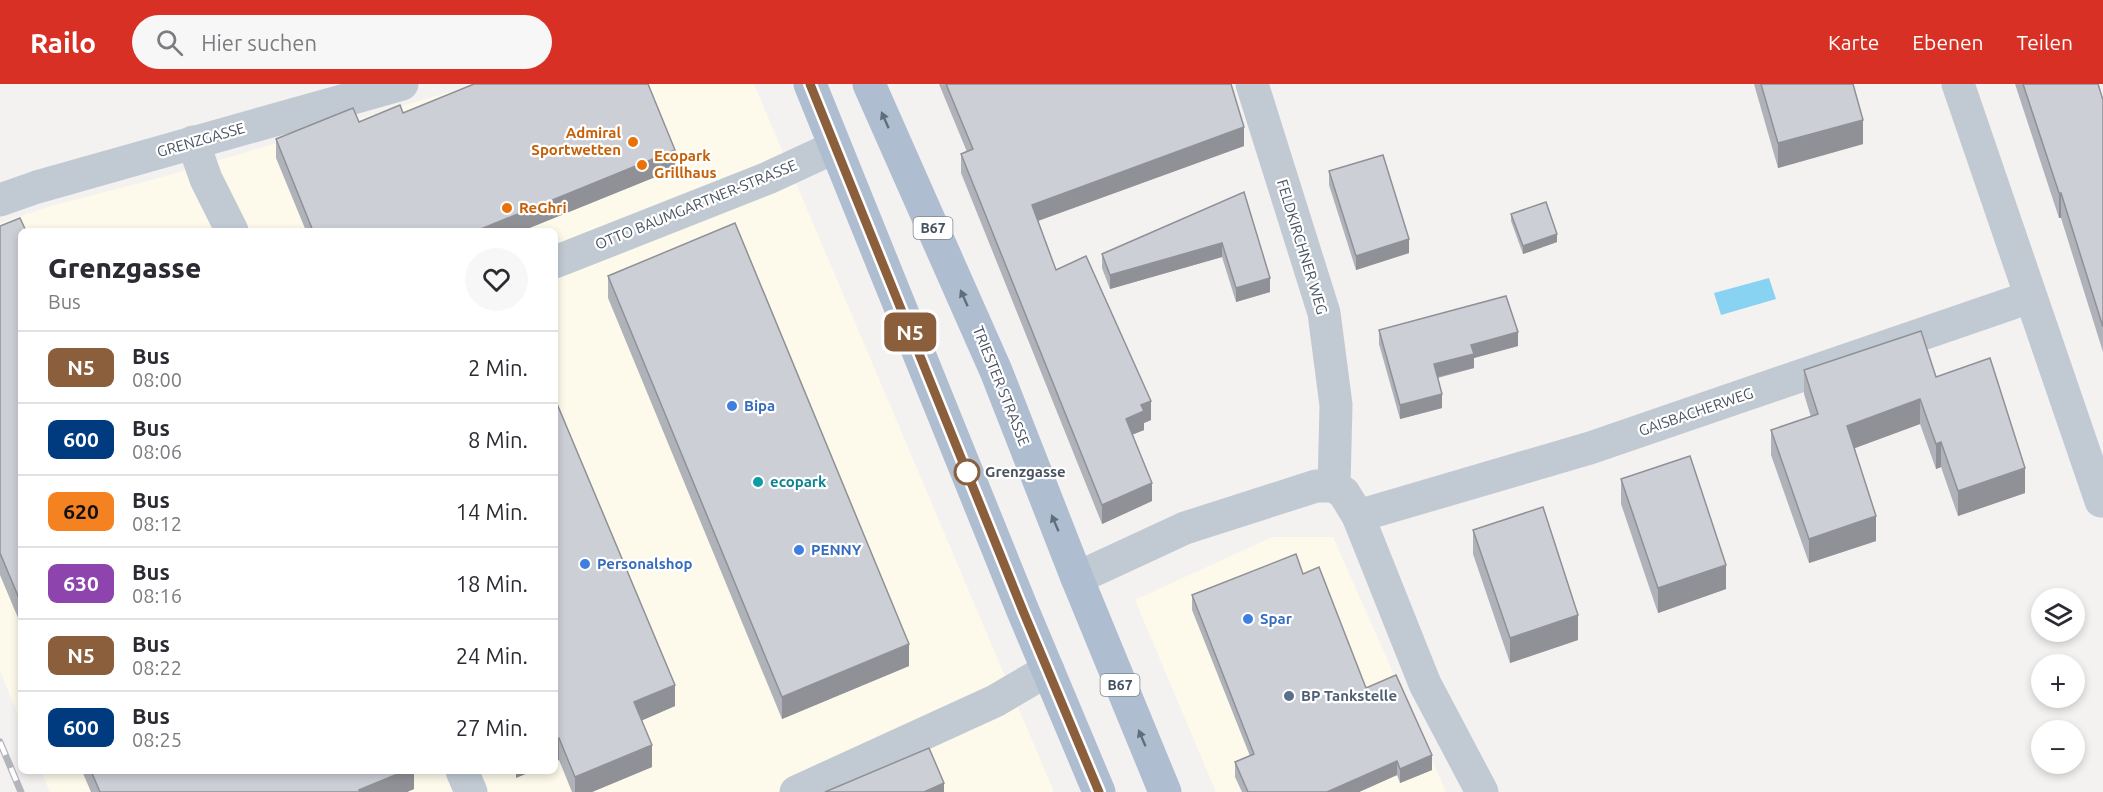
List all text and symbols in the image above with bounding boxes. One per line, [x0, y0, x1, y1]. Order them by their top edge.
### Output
search box [132, 15, 552, 69]
icon: search [153, 26, 186, 59]
text: Railo [30, 27, 96, 58]
text: Hier suchen [201, 30, 317, 55]
text: Karte [1828, 30, 1879, 54]
text: Ebenen [1912, 30, 1984, 54]
text: Teilen [2017, 30, 2073, 54]
one-way arrow [880, 111, 889, 129]
street label: GRENZGASSE [155, 119, 247, 160]
place label: Admiral Sportwetten [531, 124, 621, 158]
marker: Admiral Sportwetten [626, 135, 640, 149]
place label: Ecopark Grillhaus [654, 147, 717, 181]
street label: OTTO BAUMGARTNER-STRASSE [592, 156, 799, 253]
marker: Ecopark Grillhaus [635, 158, 649, 172]
street label: FELDKIRCHNER WEG [1274, 177, 1331, 316]
place label: ReGhri [519, 199, 567, 216]
marker: ReGhri [500, 201, 514, 215]
road number: B67 [914, 217, 952, 239]
button: heart [465, 248, 528, 311]
text: Grenzgasse [48, 252, 201, 283]
one-way arrow [959, 289, 969, 307]
text: Bus [48, 290, 81, 313]
line badge: N5 [883, 312, 937, 352]
text: N5 [896, 320, 924, 344]
street label: TRIESTER STRASSE [970, 324, 1033, 448]
text: Bus [132, 343, 170, 368]
text: N5 [67, 355, 95, 379]
text: 2 Min. [468, 355, 528, 380]
text: 08:00 [132, 368, 182, 391]
street label: GAISBACHERWEG [1636, 384, 1755, 439]
place label: Bipa [744, 397, 775, 414]
marker: Bipa [725, 399, 739, 413]
text: Bus [132, 415, 170, 440]
text: 600 [63, 427, 99, 451]
text: 8 Min. [468, 427, 528, 452]
text: 08:06 [132, 440, 182, 463]
marker: Grenzgasse [954, 459, 980, 485]
place label: Grenzgasse [985, 463, 1066, 480]
place label: ecopark [770, 473, 827, 490]
marker: ecopark [751, 475, 765, 489]
text: Bus [132, 487, 170, 512]
text: 620 [63, 499, 99, 523]
text: 14 Min. [456, 499, 528, 524]
text: 08:12 [132, 512, 182, 535]
one-way arrow [1050, 514, 1059, 532]
place label: PENNY [811, 541, 862, 558]
marker: PENNY [792, 543, 806, 557]
place label: Personalshop [597, 555, 693, 572]
marker: Personalshop [578, 557, 592, 571]
text: Bus [132, 559, 170, 584]
text: 630 [63, 571, 99, 595]
text: 18 Min. [456, 571, 528, 596]
text: 08:16 [132, 584, 182, 607]
map controls [2031, 588, 2085, 774]
button: layers [2031, 588, 2085, 642]
place label: Spar [1260, 610, 1293, 627]
marker: Spar [1241, 612, 1255, 626]
text: Bus [132, 631, 170, 656]
text: N5 [67, 643, 95, 667]
text: 24 Min. [456, 643, 528, 668]
button: + [2031, 654, 2085, 708]
text: 08:22 [132, 656, 182, 679]
road number: B67 [1100, 674, 1140, 696]
place label: BP Tankstelle [1301, 687, 1397, 704]
marker: BP Tankstelle [1282, 689, 1296, 703]
text: Bus [132, 703, 170, 728]
text: 600 [63, 715, 99, 739]
text: 27 Min. [456, 715, 528, 740]
button: − [2031, 720, 2085, 774]
text: 08:25 [132, 728, 182, 751]
one-way arrow [1137, 729, 1146, 747]

